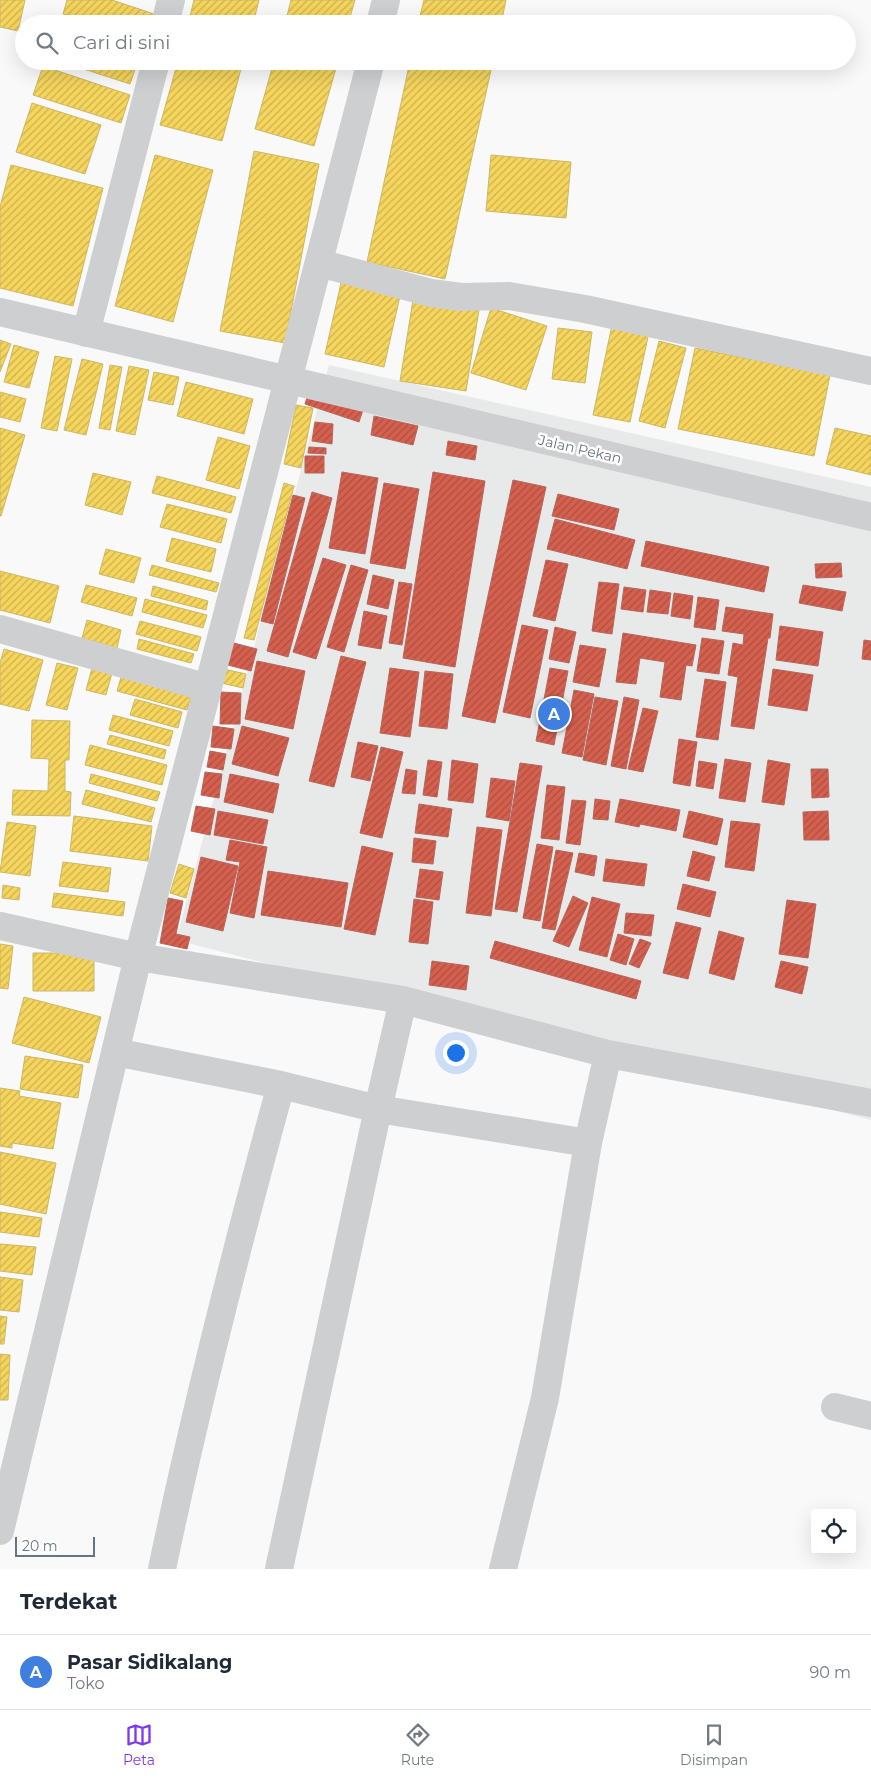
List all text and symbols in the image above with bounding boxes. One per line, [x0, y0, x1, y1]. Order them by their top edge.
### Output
search box [15, 15, 856, 70]
icon: search [33, 29, 61, 57]
text: Cari di sini [73, 31, 170, 54]
street label: Jalan Pekan [536, 430, 623, 467]
pin: A [538, 695, 570, 733]
your location [443, 1040, 469, 1066]
map controls [811, 1509, 856, 1554]
button: locate [811, 1509, 856, 1554]
scale bar [15, 1534, 95, 1557]
text: 20 m [22, 1537, 58, 1555]
text: Terdekat [20, 1589, 117, 1614]
text: Pasar Sidikalang [67, 1651, 232, 1674]
text: A [30, 1663, 42, 1682]
text: 90 m [809, 1663, 851, 1682]
text: Toko [67, 1674, 105, 1693]
tab: Peta [123, 1721, 155, 1769]
tab: Rute [401, 1721, 434, 1769]
tab: Disimpan [680, 1721, 748, 1769]

